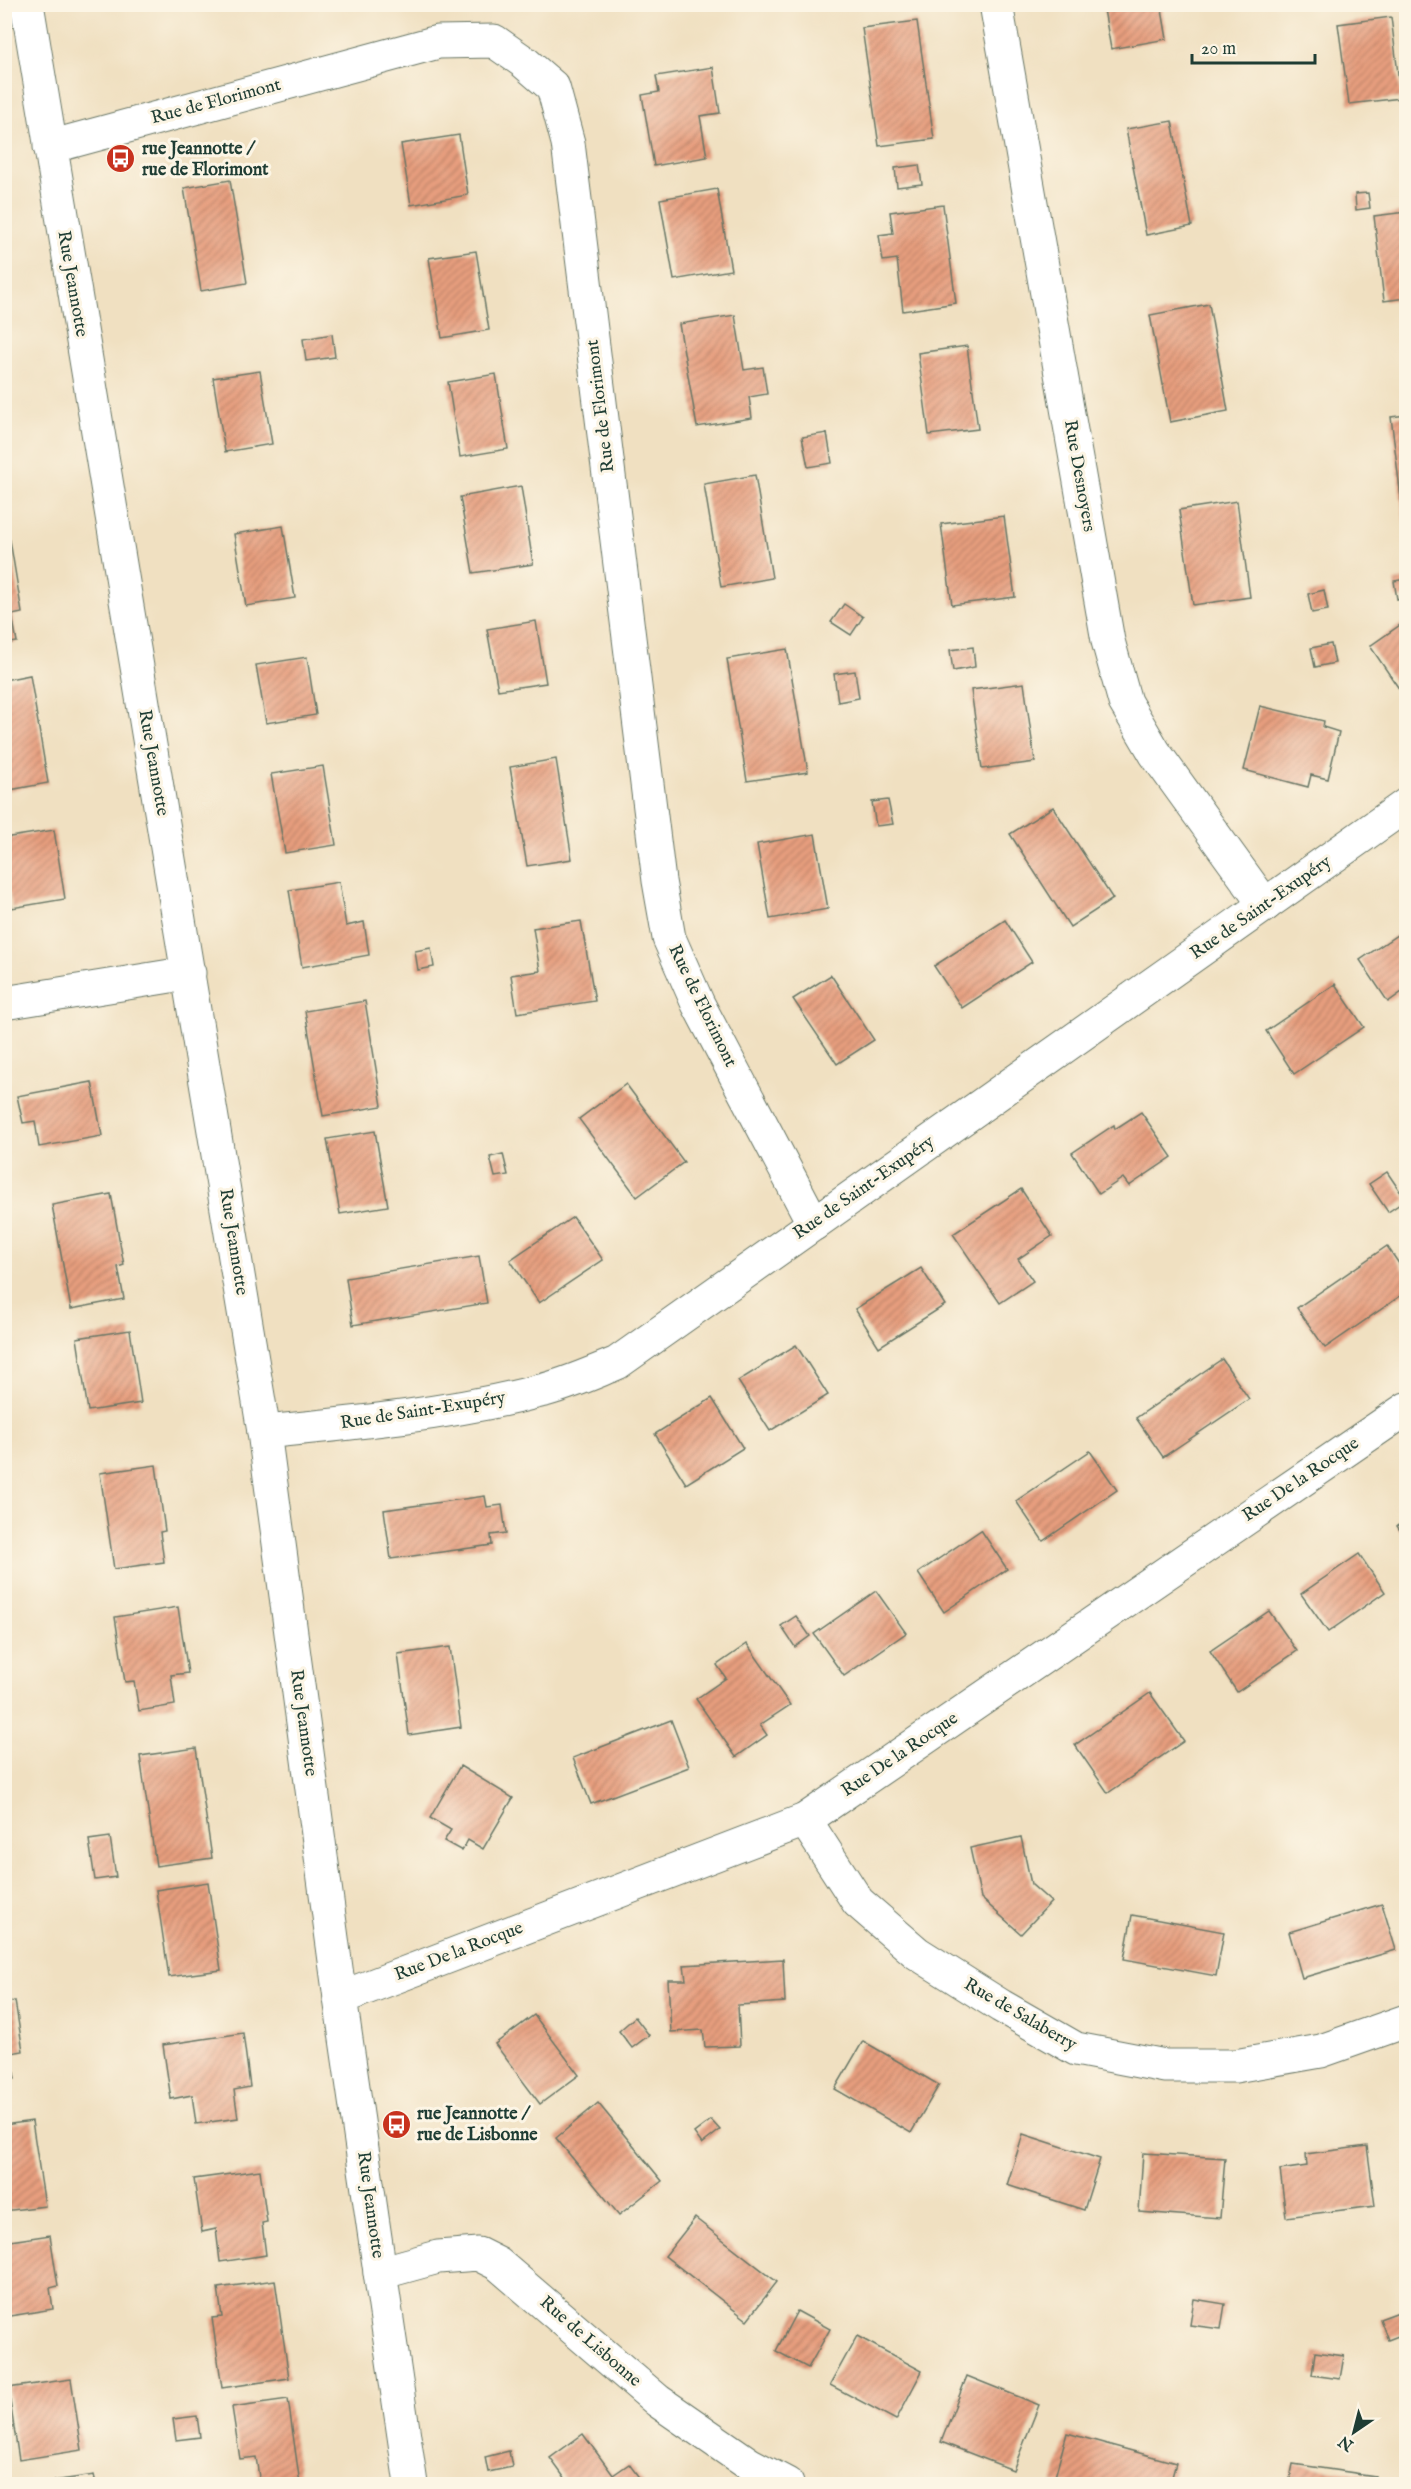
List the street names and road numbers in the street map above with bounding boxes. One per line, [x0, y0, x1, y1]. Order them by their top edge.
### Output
street label: Rue de Florimont [149, 74, 283, 130]
street label: Rue Jeannotte [51, 229, 93, 339]
street label: Rue de Florimont [581, 338, 621, 474]
street label: Rue Desnoyers [1058, 418, 1100, 534]
street label: Rue Jeannotte [132, 708, 174, 818]
street label: Rue de Saint-Exupéry [1186, 851, 1336, 965]
street label: Rue de Florimont [662, 941, 742, 1071]
street label: Rue de Saint-Exupéry [789, 1131, 939, 1245]
street label: Rue Jeannotte [213, 1187, 253, 1297]
street label: Rue de Saint-Exupéry [339, 1387, 507, 1435]
street label: Rue De la Rocque [1238, 1432, 1364, 1528]
street label: Rue Jeannotte [284, 1668, 322, 1778]
street label: Rue De la Rocque [837, 1707, 963, 1803]
street label: Rue De la Rocque [391, 1917, 527, 1987]
street label: Rue de Salaberry [959, 1973, 1081, 2057]
street label: Rue Jeannotte [351, 2150, 389, 2260]
street label: Rue de Lisbonne [534, 2291, 646, 2393]

